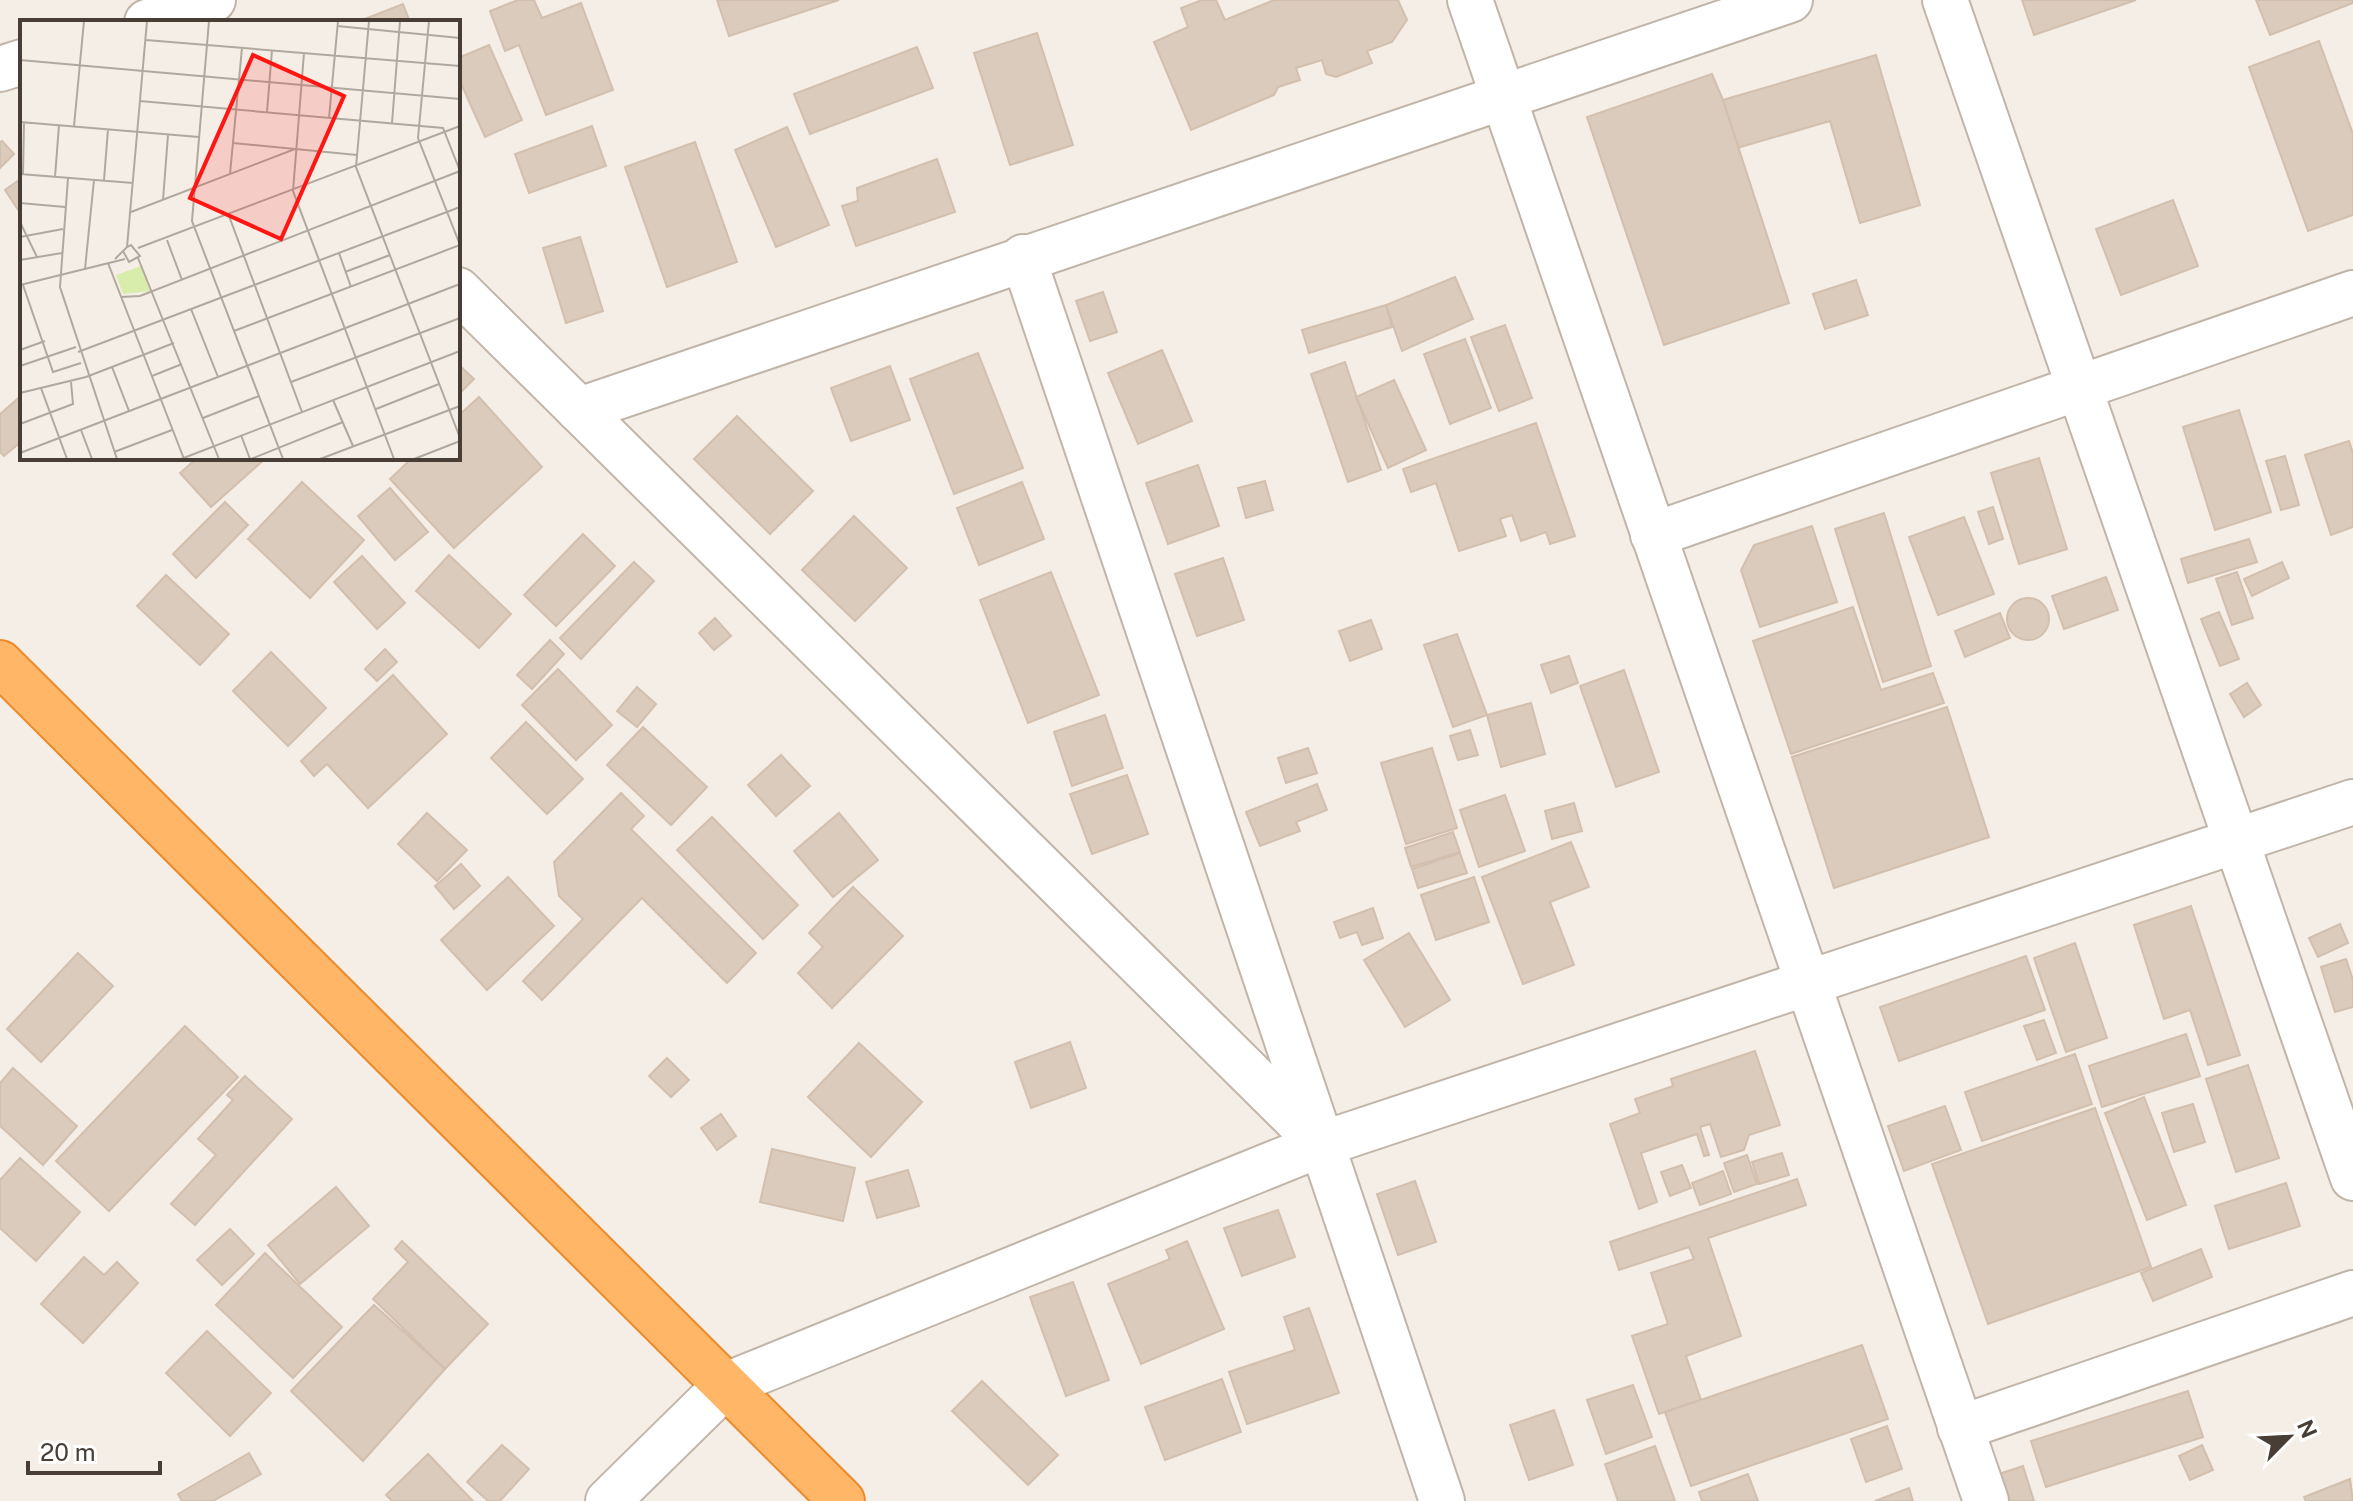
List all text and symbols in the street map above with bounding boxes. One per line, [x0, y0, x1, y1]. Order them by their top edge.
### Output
inset map [20, 20, 460, 460]
north arrow [2249, 1397, 2329, 1477]
text: N [2292, 1416, 2323, 1442]
scale bar [28, 1425, 160, 1475]
text: 20 m [40, 1438, 96, 1466]

